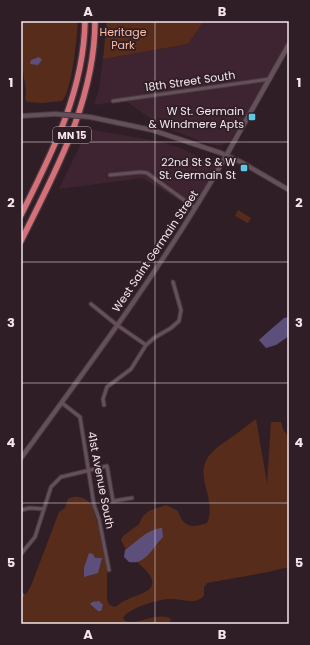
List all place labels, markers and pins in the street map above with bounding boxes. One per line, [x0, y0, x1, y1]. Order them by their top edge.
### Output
place label: W St. Germain & Windmere Apts [148, 103, 244, 132]
marker: W St. Germain & Windmere Apts [247, 112, 257, 122]
place label: 22nd St S & W St. Germain St [159, 154, 236, 183]
marker: 22nd St S & W St. Germain St [239, 163, 249, 173]

